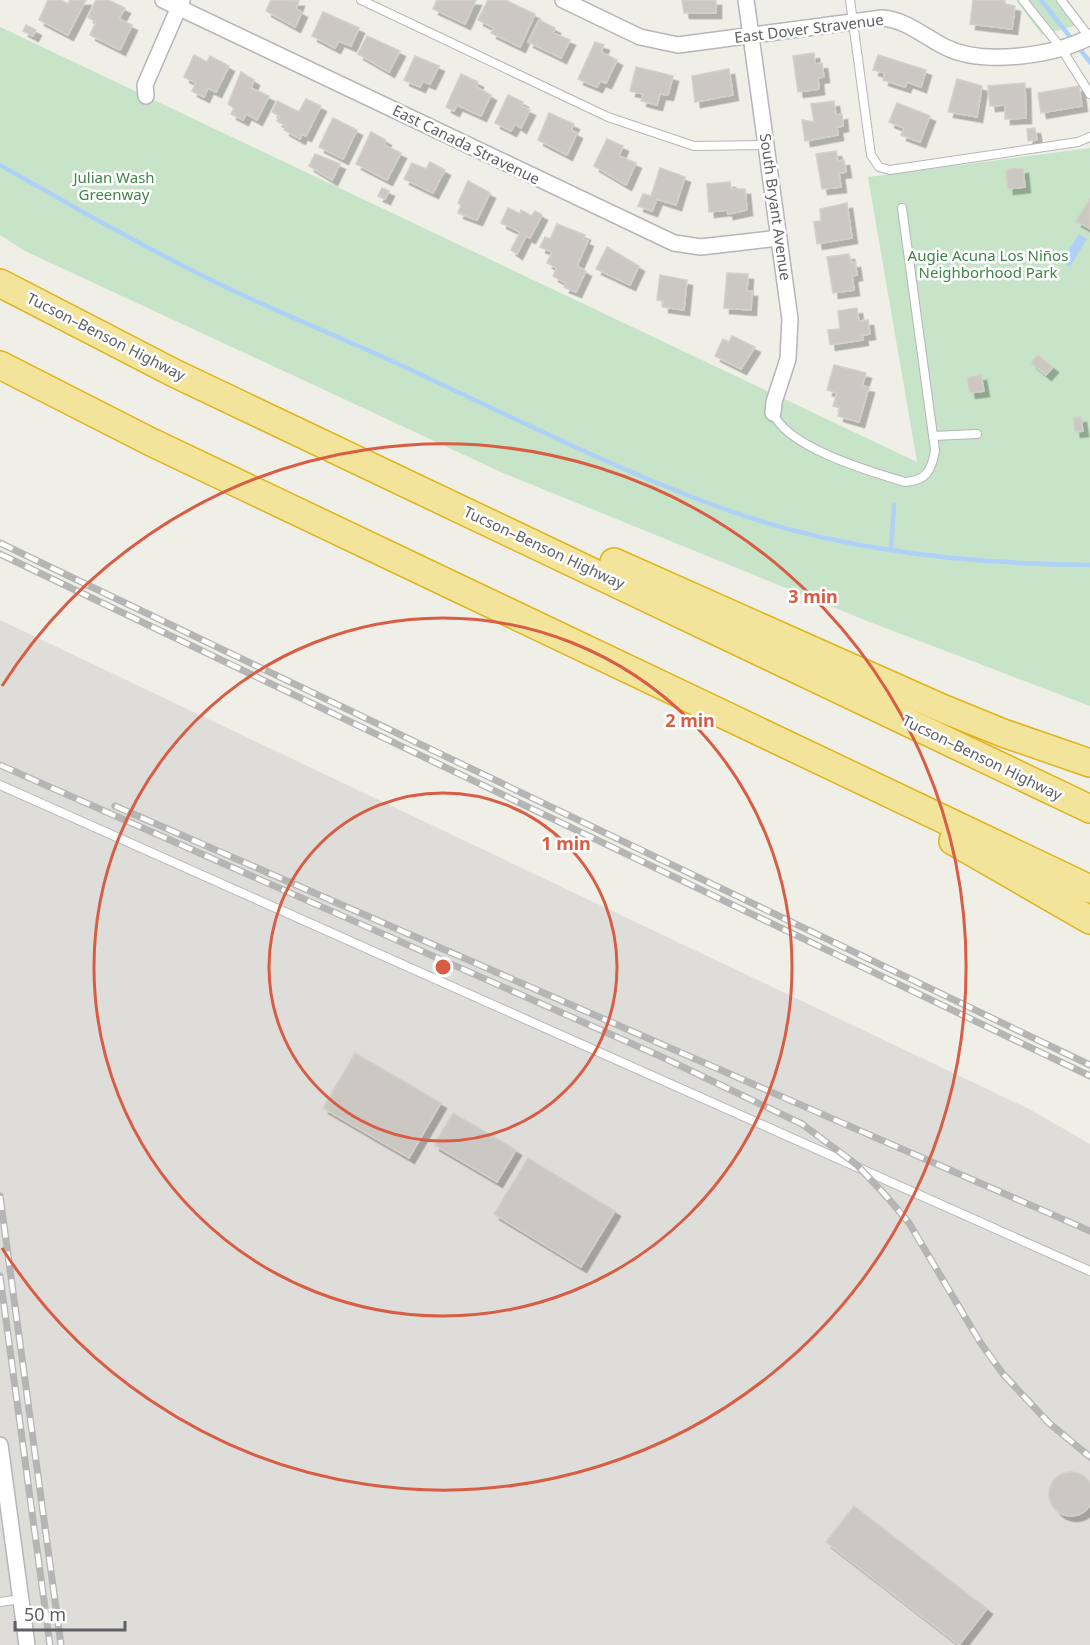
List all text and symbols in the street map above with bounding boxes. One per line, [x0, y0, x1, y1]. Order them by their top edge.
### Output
street label: East Dover Stravenue [733, 9, 885, 47]
street label: East Canada Stravenue [390, 100, 543, 188]
street label: South Bryant Avenue [756, 132, 796, 282]
park label: Julian Wash Greenway [71, 167, 155, 204]
park label: Augie Acuna Los Niños Neighborhood Park [908, 245, 1068, 282]
street label: Tucson–Benson Highway [24, 287, 189, 385]
street label: Tucson–Benson Highway [461, 501, 628, 593]
text: 3 min [788, 584, 838, 608]
text: 2 min [665, 708, 715, 732]
street label: Tucson–Benson Highway [899, 710, 1066, 805]
text: 1 min [541, 831, 591, 855]
centre of rings [433, 957, 453, 977]
scale bar [15, 1594, 124, 1632]
text: 50 m [24, 1602, 66, 1626]

